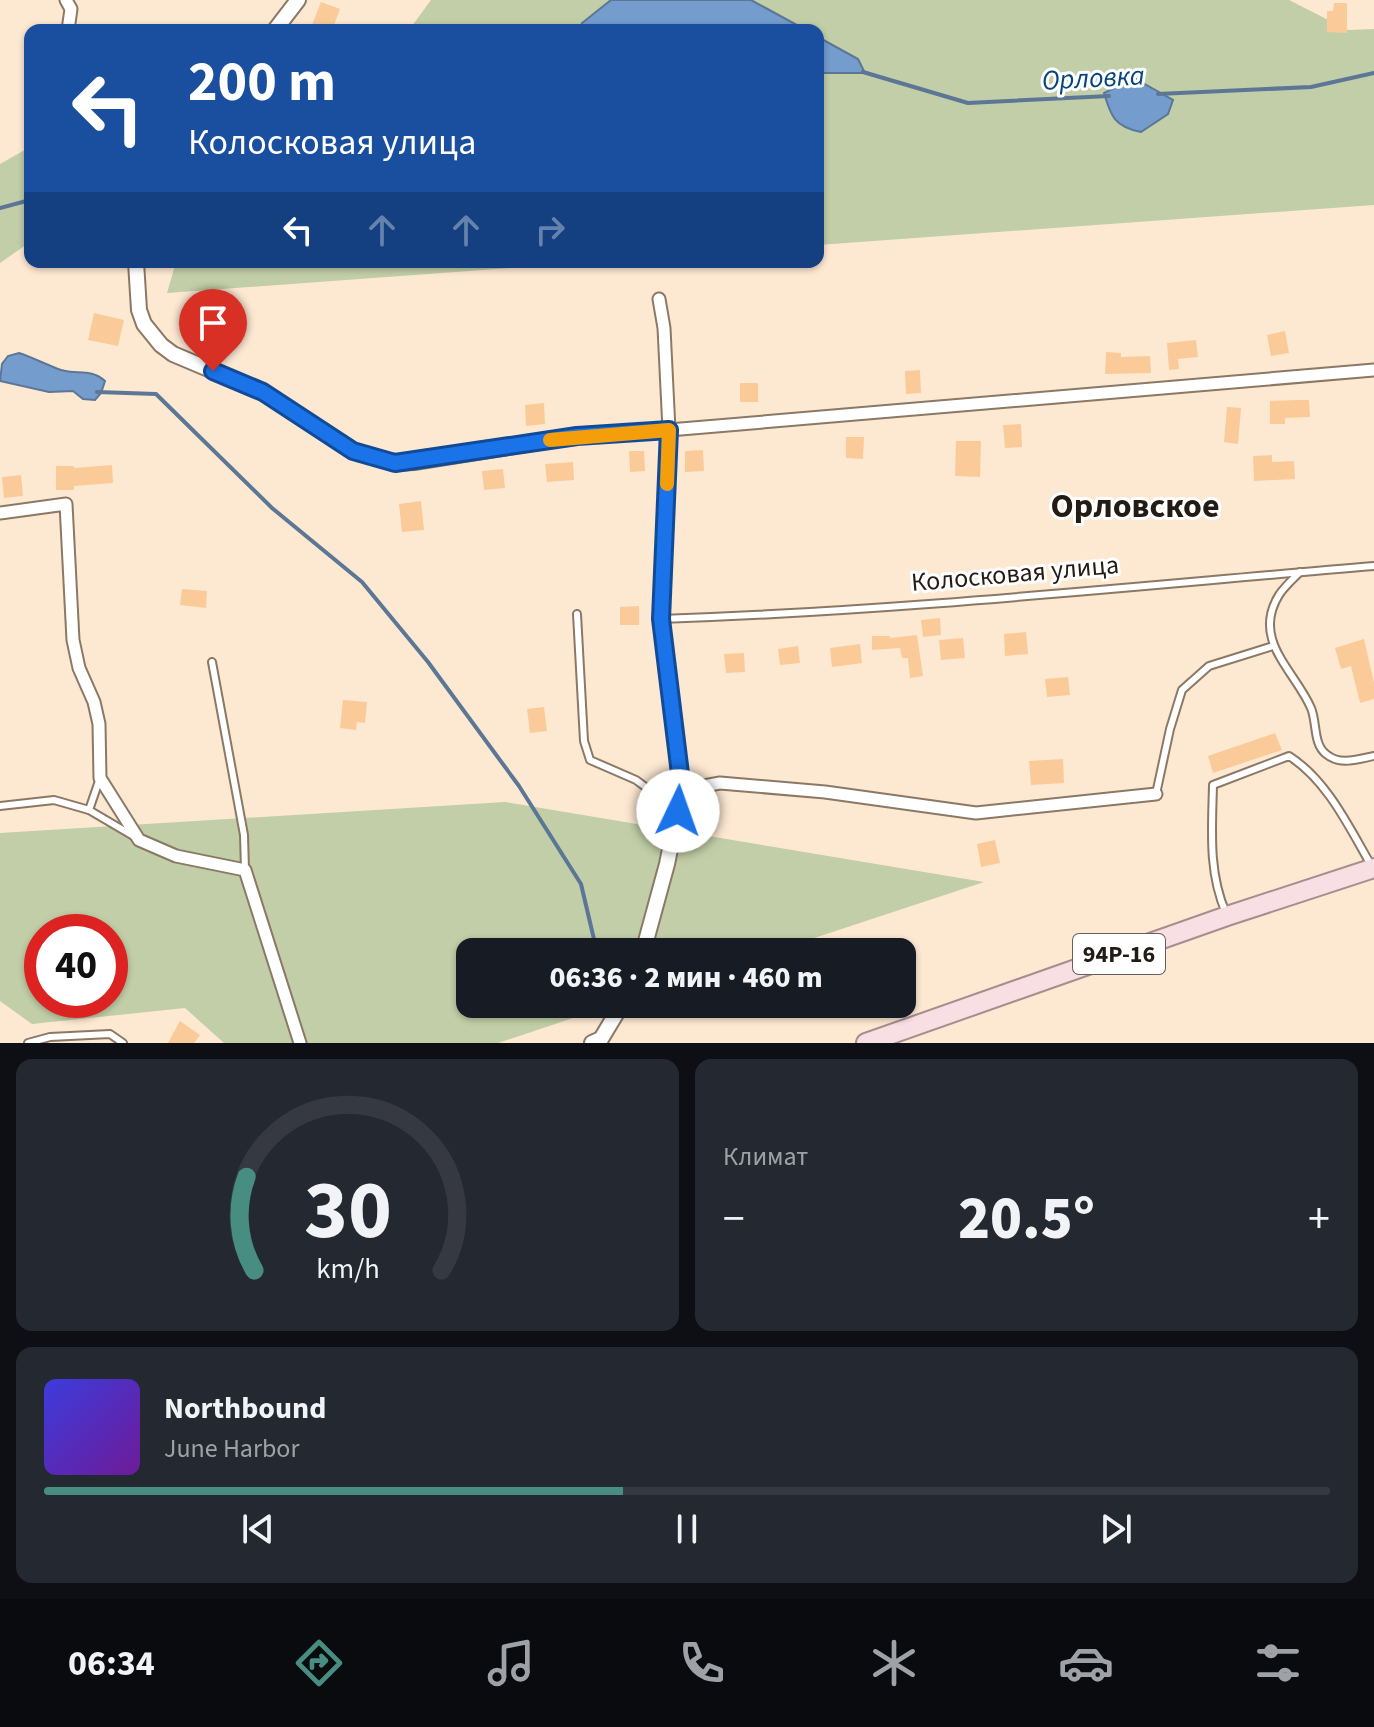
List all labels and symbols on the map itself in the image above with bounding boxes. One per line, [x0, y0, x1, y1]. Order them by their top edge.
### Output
water label: Орловка [1041, 55, 1145, 101]
pin [179, 289, 247, 371]
district label: Орловское [1050, 482, 1220, 531]
street label: Колосковая улица [910, 546, 1120, 601]
position arrow [636, 769, 720, 853]
speed limit sign: 40 [24, 914, 128, 1018]
road number: 94Р-16 [1073, 934, 1165, 974]

